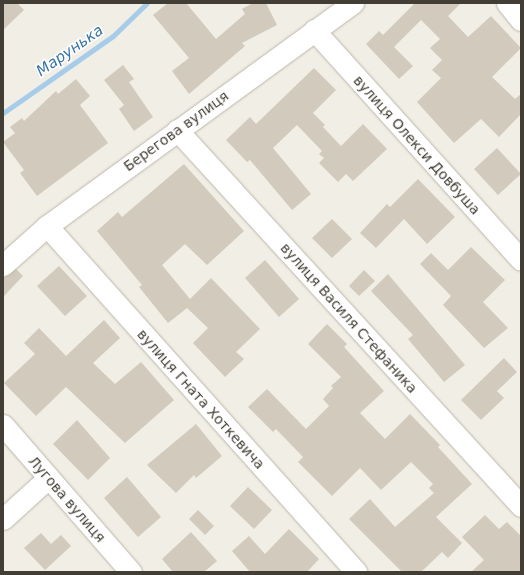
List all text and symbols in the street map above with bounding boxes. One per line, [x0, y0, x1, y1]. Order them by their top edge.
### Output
water label: Марунька [33, 21, 107, 81]
street label: вулиця Олекси Довбуша [350, 72, 484, 218]
street label: Берегова вулиця [120, 87, 232, 175]
street label: вулиця Василя Стефаника [277, 239, 421, 397]
street label: вулиця Гната Хоткевича [134, 326, 268, 472]
street label: Лугова вулиця [25, 453, 109, 545]

